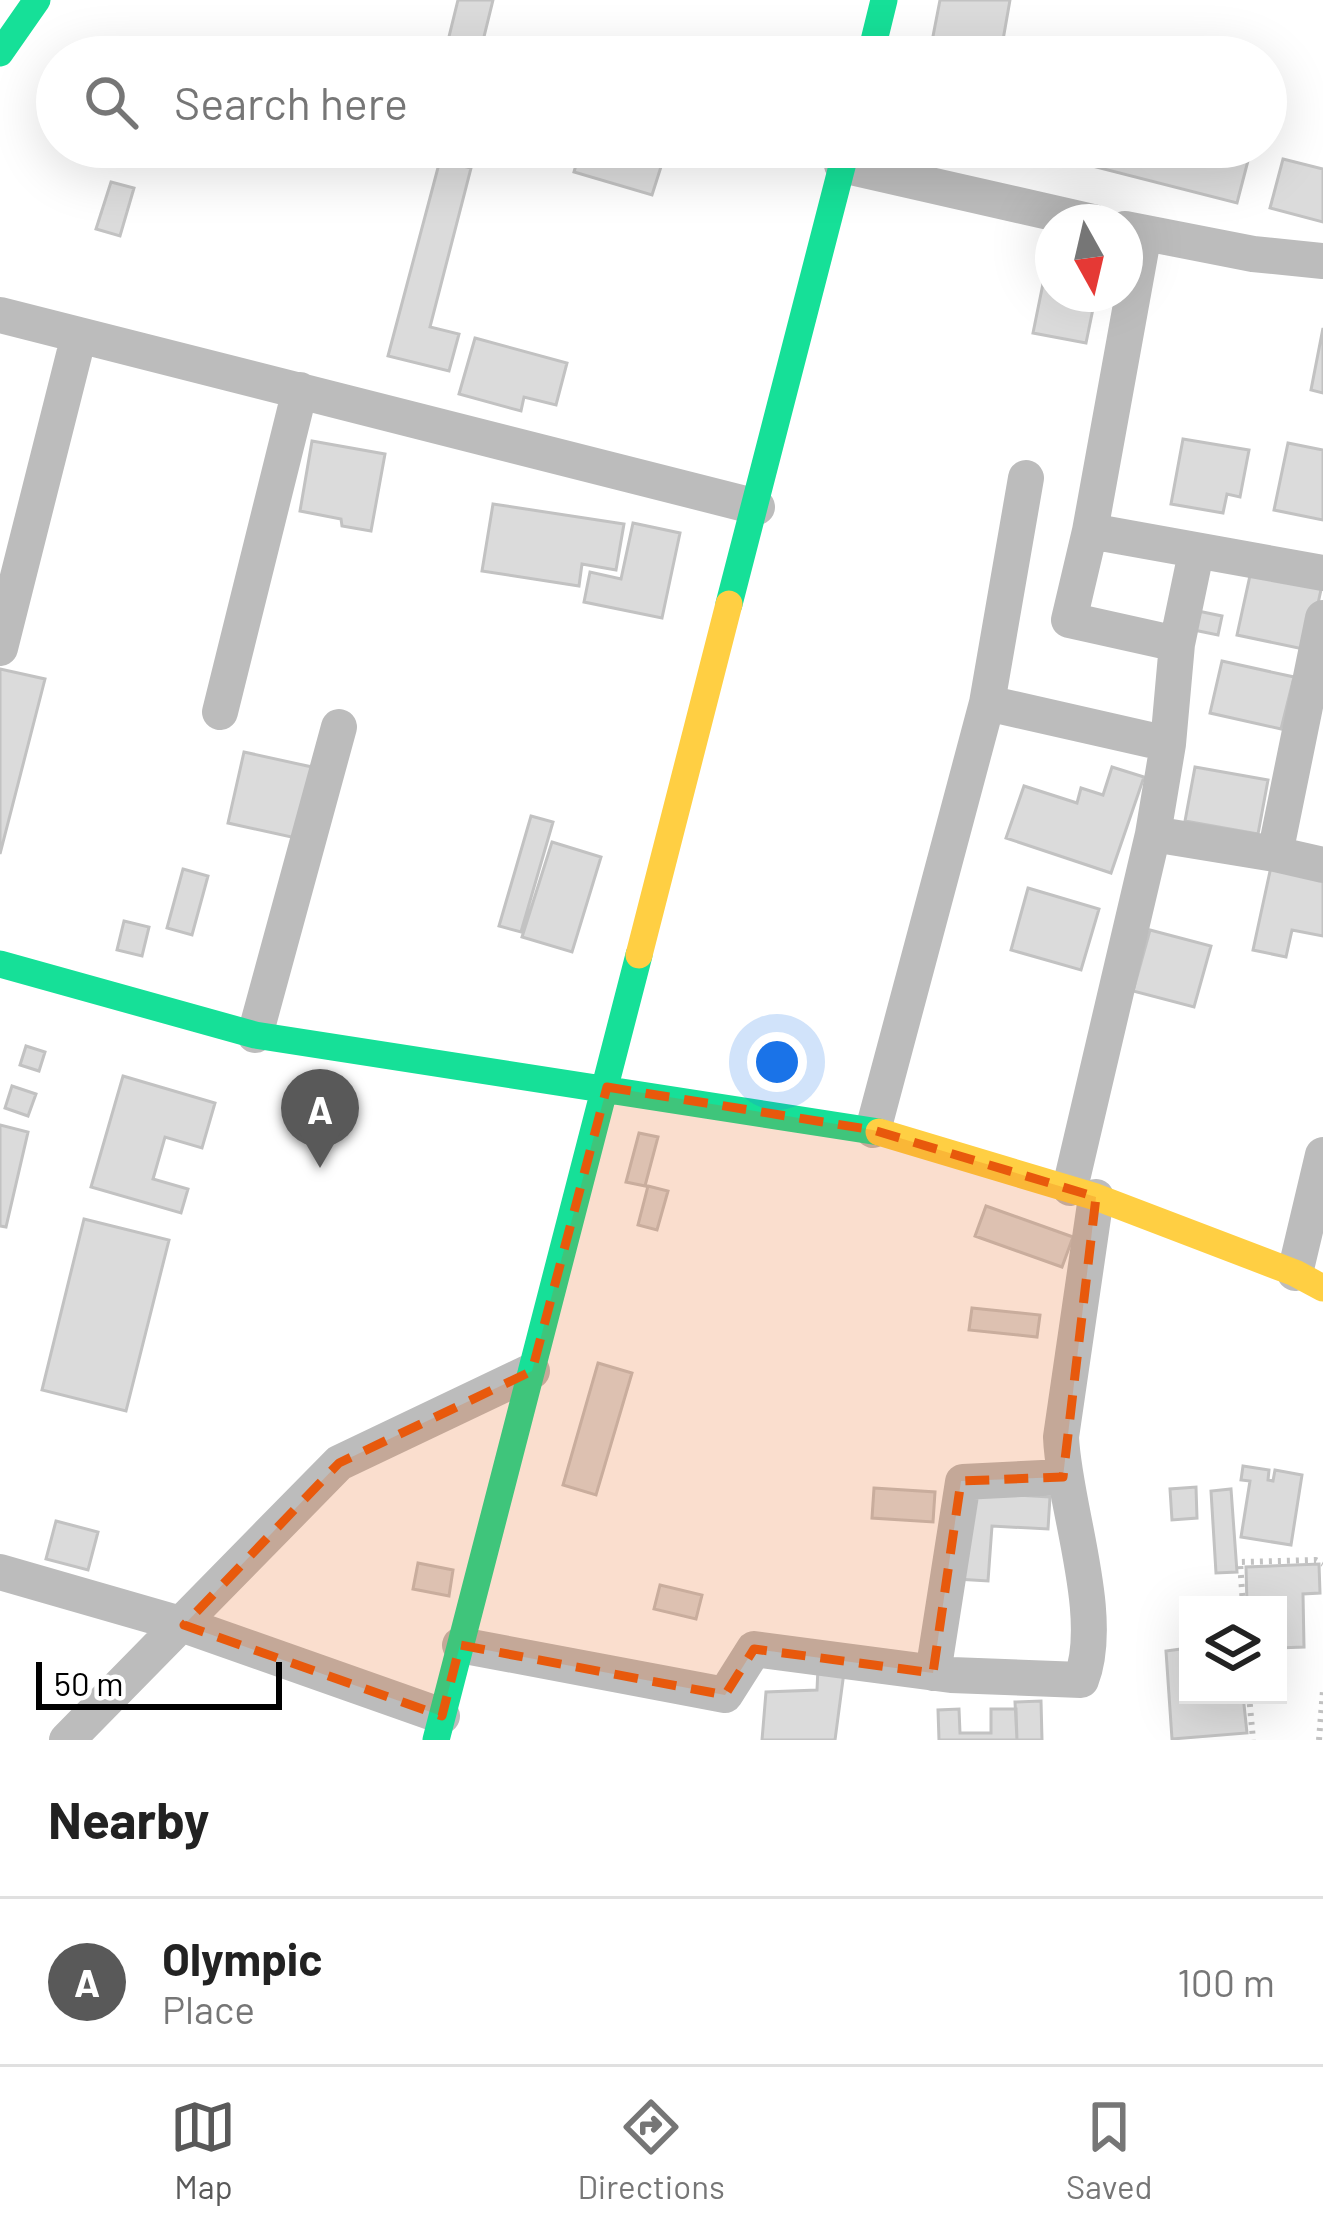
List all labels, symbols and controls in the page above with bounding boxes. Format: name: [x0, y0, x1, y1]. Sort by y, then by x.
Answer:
search box: [36, 36, 1287, 168]
icon: search: [78, 69, 144, 135]
text: Search here: [174, 75, 408, 129]
north arrow: [1035, 204, 1143, 312]
your location: [747, 1032, 807, 1092]
pin: A: [281, 1069, 359, 1168]
map controls: [1179, 1596, 1287, 1704]
button: layers: [1179, 1596, 1287, 1704]
scale bar: [36, 1656, 282, 1709]
text: 50 m: [54, 1663, 124, 1703]
text: Nearby: [48, 1788, 209, 1849]
text: Olympic: [162, 1931, 322, 1985]
text: A: [74, 1958, 100, 2005]
text: 100 m: [1177, 1958, 1275, 2005]
text: Place: [162, 1985, 255, 2032]
tab: Map: [170, 2094, 236, 2206]
tab: Directions: [577, 2094, 725, 2206]
tab: Saved: [1066, 2094, 1153, 2206]

